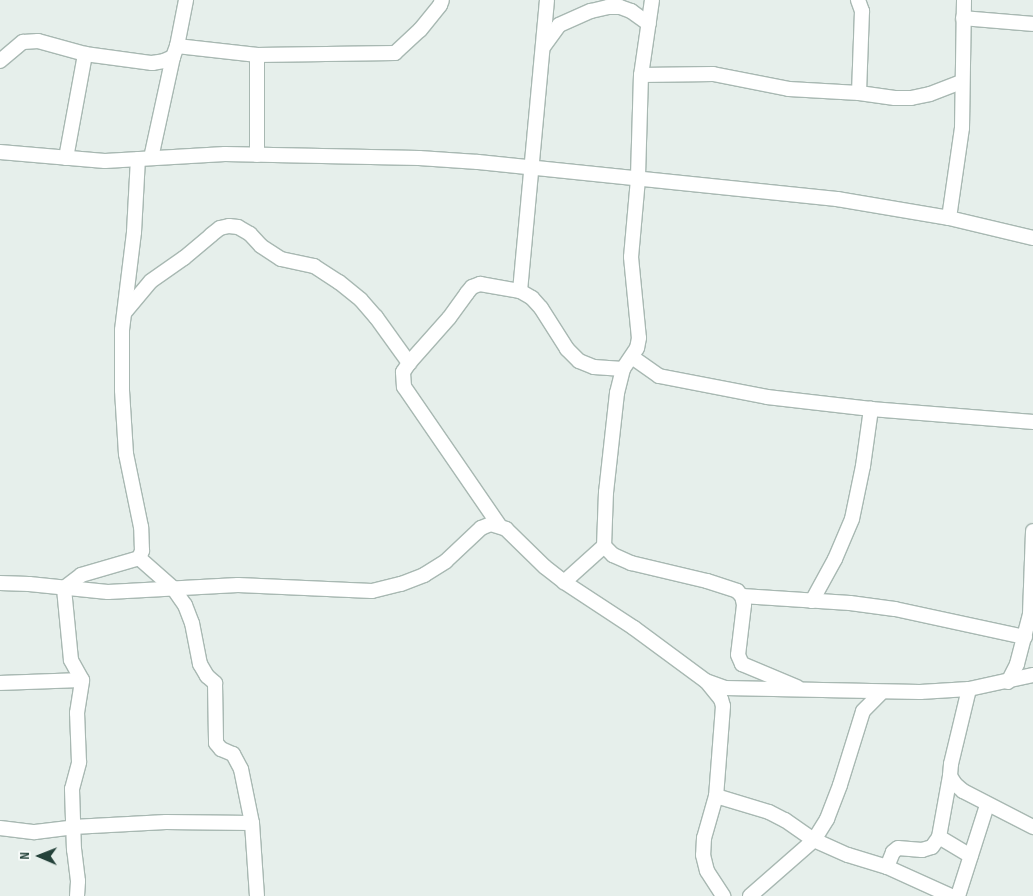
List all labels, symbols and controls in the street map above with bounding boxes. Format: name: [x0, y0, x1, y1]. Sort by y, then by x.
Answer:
north arrow: [15, 831, 65, 881]
text: N: [16, 852, 33, 860]

